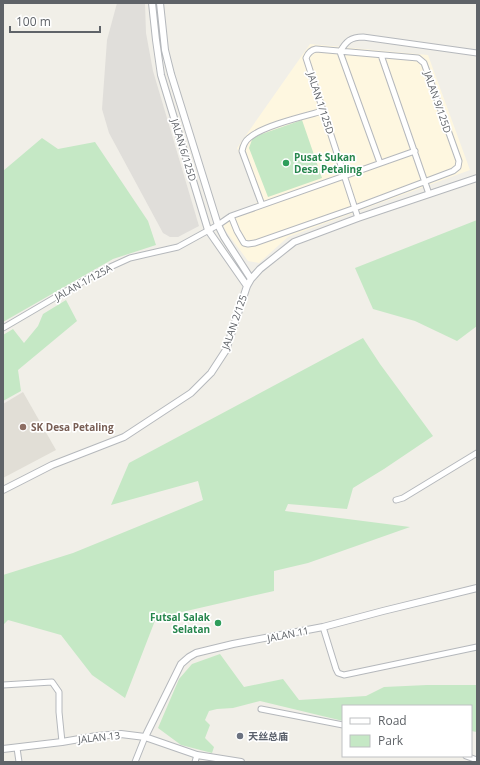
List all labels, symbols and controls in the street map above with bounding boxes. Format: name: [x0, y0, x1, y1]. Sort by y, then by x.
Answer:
scale bar: [10, 8, 100, 34]
text: 100 m: [16, 13, 51, 30]
street label: JALAN 9/125D: [421, 68, 455, 135]
street label: JALAN 1/125D: [304, 69, 338, 136]
street label: JALAN 6/125D: [168, 116, 200, 183]
place label: Pusat Sukan Desa Petaling: [294, 150, 362, 176]
marker: Pusat Sukan Desa Petaling: [281, 158, 291, 168]
street label: JALAN 1/125A: [51, 260, 115, 304]
street label: JALAN 2/125: [218, 292, 250, 352]
place label: SK Desa Petaling: [31, 420, 114, 434]
marker: SK Desa Petaling: [18, 422, 28, 432]
place label: Futsal Salak Selatan: [150, 610, 211, 636]
marker: Futsal Salak Selatan: [213, 618, 223, 628]
street label: JALAN 11: [265, 623, 310, 645]
legend: [342, 705, 472, 757]
text: Road: [378, 712, 407, 729]
street label: JALAN 13: [76, 728, 121, 746]
place label: 天丝总庙: [248, 729, 288, 743]
marker: 天丝总庙: [235, 731, 245, 741]
text: Park: [378, 732, 404, 749]

